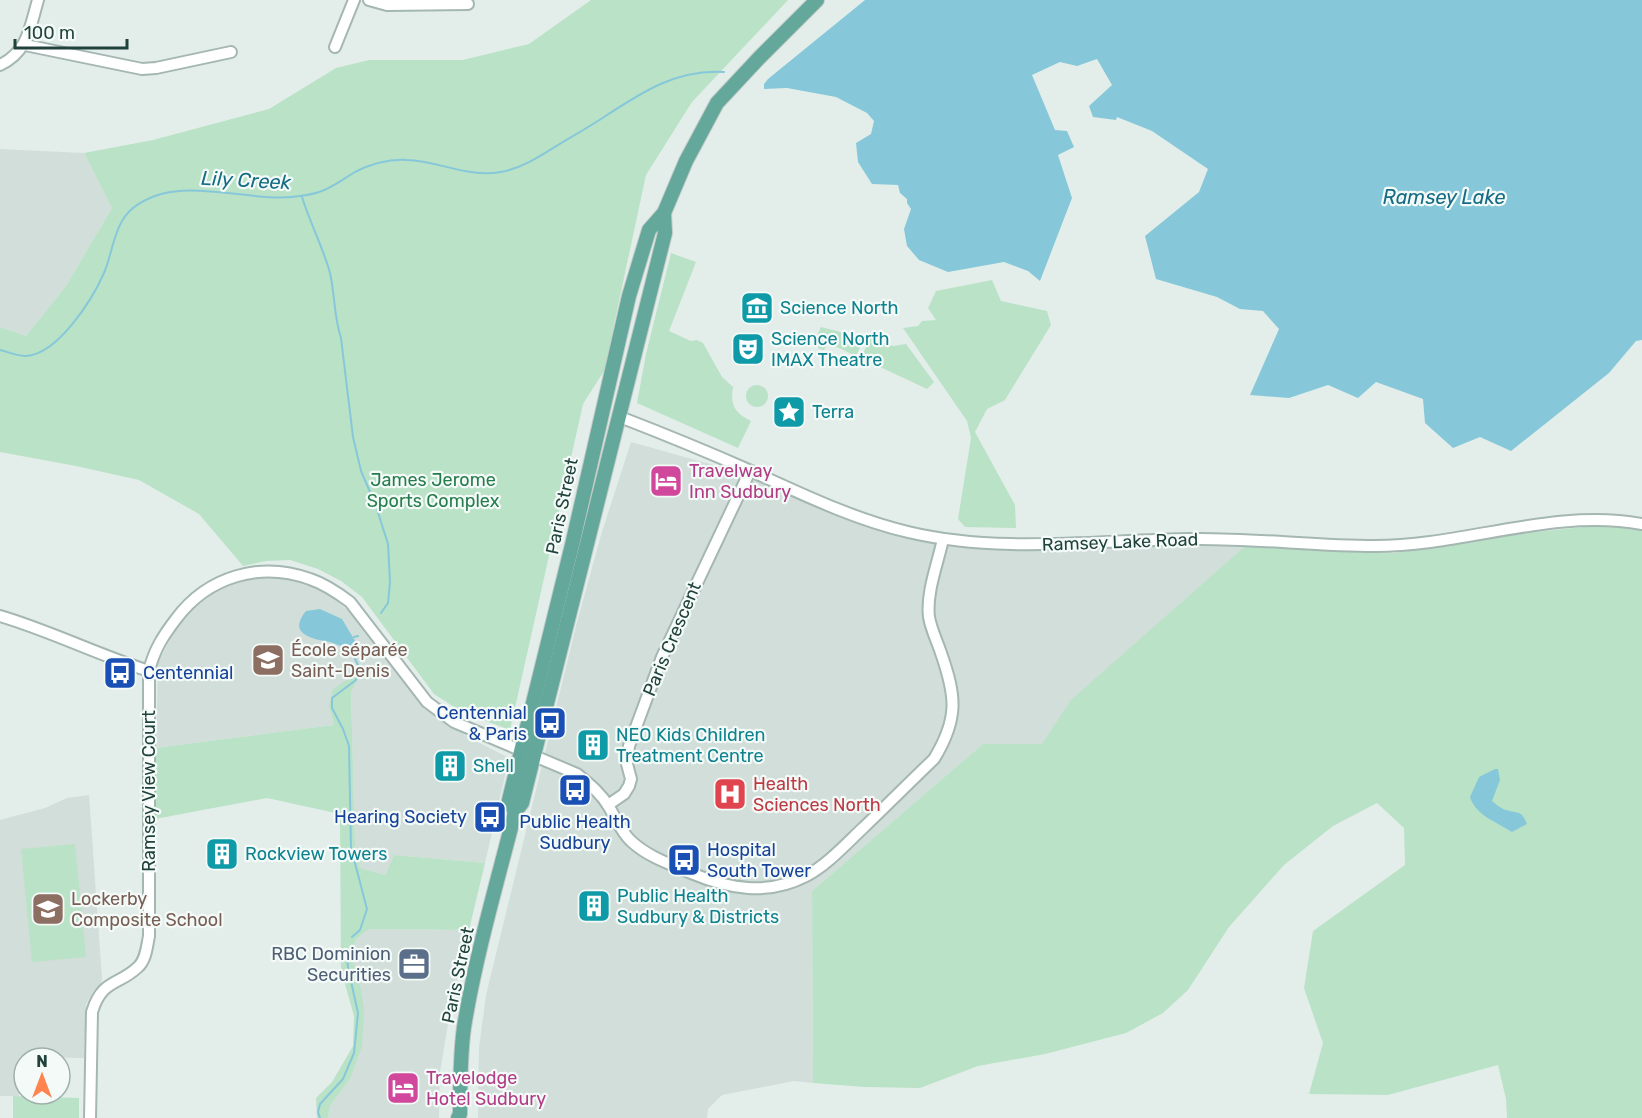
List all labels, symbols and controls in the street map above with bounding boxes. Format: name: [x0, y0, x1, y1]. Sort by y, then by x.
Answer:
scale bar: [15, 12, 128, 50]
text: 100 m: [24, 22, 75, 44]
water label: Lily Creek: [200, 166, 292, 194]
water label: Ramsey Lake: [1383, 185, 1505, 209]
museum icon: Science North: [739, 290, 775, 326]
place label: Science North: [780, 297, 899, 319]
place label: Science North IMAX Theatre: [771, 328, 890, 371]
theatre icon: Science North IMAX Theatre: [730, 331, 766, 367]
place icon: Terra: [771, 394, 807, 430]
place label: Terra: [812, 401, 854, 423]
street label: Paris Street: [541, 456, 583, 556]
place label: Travelway Inn Sudbury: [689, 460, 791, 503]
hotel icon: Travelway Inn Sudbury: [648, 463, 684, 499]
park label: James Jerome Sports Complex: [367, 469, 500, 512]
street label: Ramsey Lake Road: [1041, 528, 1199, 556]
street label: Paris Crescent: [638, 579, 706, 699]
place label: École séparée Saint-Denis: [291, 639, 408, 682]
school or university icon: École séparée Saint-Denis: [250, 642, 286, 678]
bus stop icon: Centennial: [102, 655, 138, 691]
place label: Centennial: [143, 662, 233, 684]
place label: Centennial & Paris: [437, 702, 527, 745]
bus stop icon: Centennial & Paris: [532, 705, 568, 741]
street label: Ramsey View Court: [138, 710, 160, 872]
place label: NEO Kids Children Treatment Centre: [616, 724, 765, 767]
building icon: NEO Kids Children Treatment Centre: [575, 727, 611, 763]
building icon: Shell: [432, 748, 468, 784]
place label: Shell: [473, 755, 514, 777]
bus stop icon: Public Health Sudbury: [557, 772, 593, 808]
place label: Health Sciences North: [753, 773, 881, 816]
hospital icon: Health Sciences North: [712, 776, 748, 812]
bus stop icon: Hearing Society: [472, 799, 508, 835]
place label: Hearing Society: [334, 806, 467, 828]
place label: Public Health Sudbury: [519, 811, 631, 854]
building icon: Rockview Towers: [204, 836, 240, 872]
place label: Hospital South Tower: [707, 839, 811, 882]
bus stop icon: Hospital South Tower: [666, 842, 702, 878]
place label: Rockview Towers: [245, 843, 387, 865]
place label: Public Health Sudbury & Districts: [617, 885, 779, 928]
place label: Lockerby Composite School: [71, 888, 223, 931]
building icon: Public Health Sudbury & Districts: [576, 888, 612, 924]
school or university icon: Lockerby Composite School: [30, 891, 66, 927]
street label: Paris Street: [437, 925, 479, 1025]
place label: RBC Dominion Securities: [271, 943, 391, 986]
office icon: RBC Dominion Securities: [396, 946, 432, 982]
north arrow: [12, 1046, 72, 1106]
text: N: [36, 1052, 48, 1071]
place label: Travelodge Hotel Sudbury: [426, 1067, 546, 1110]
hotel icon: Travelodge Hotel Sudbury: [385, 1070, 421, 1106]

